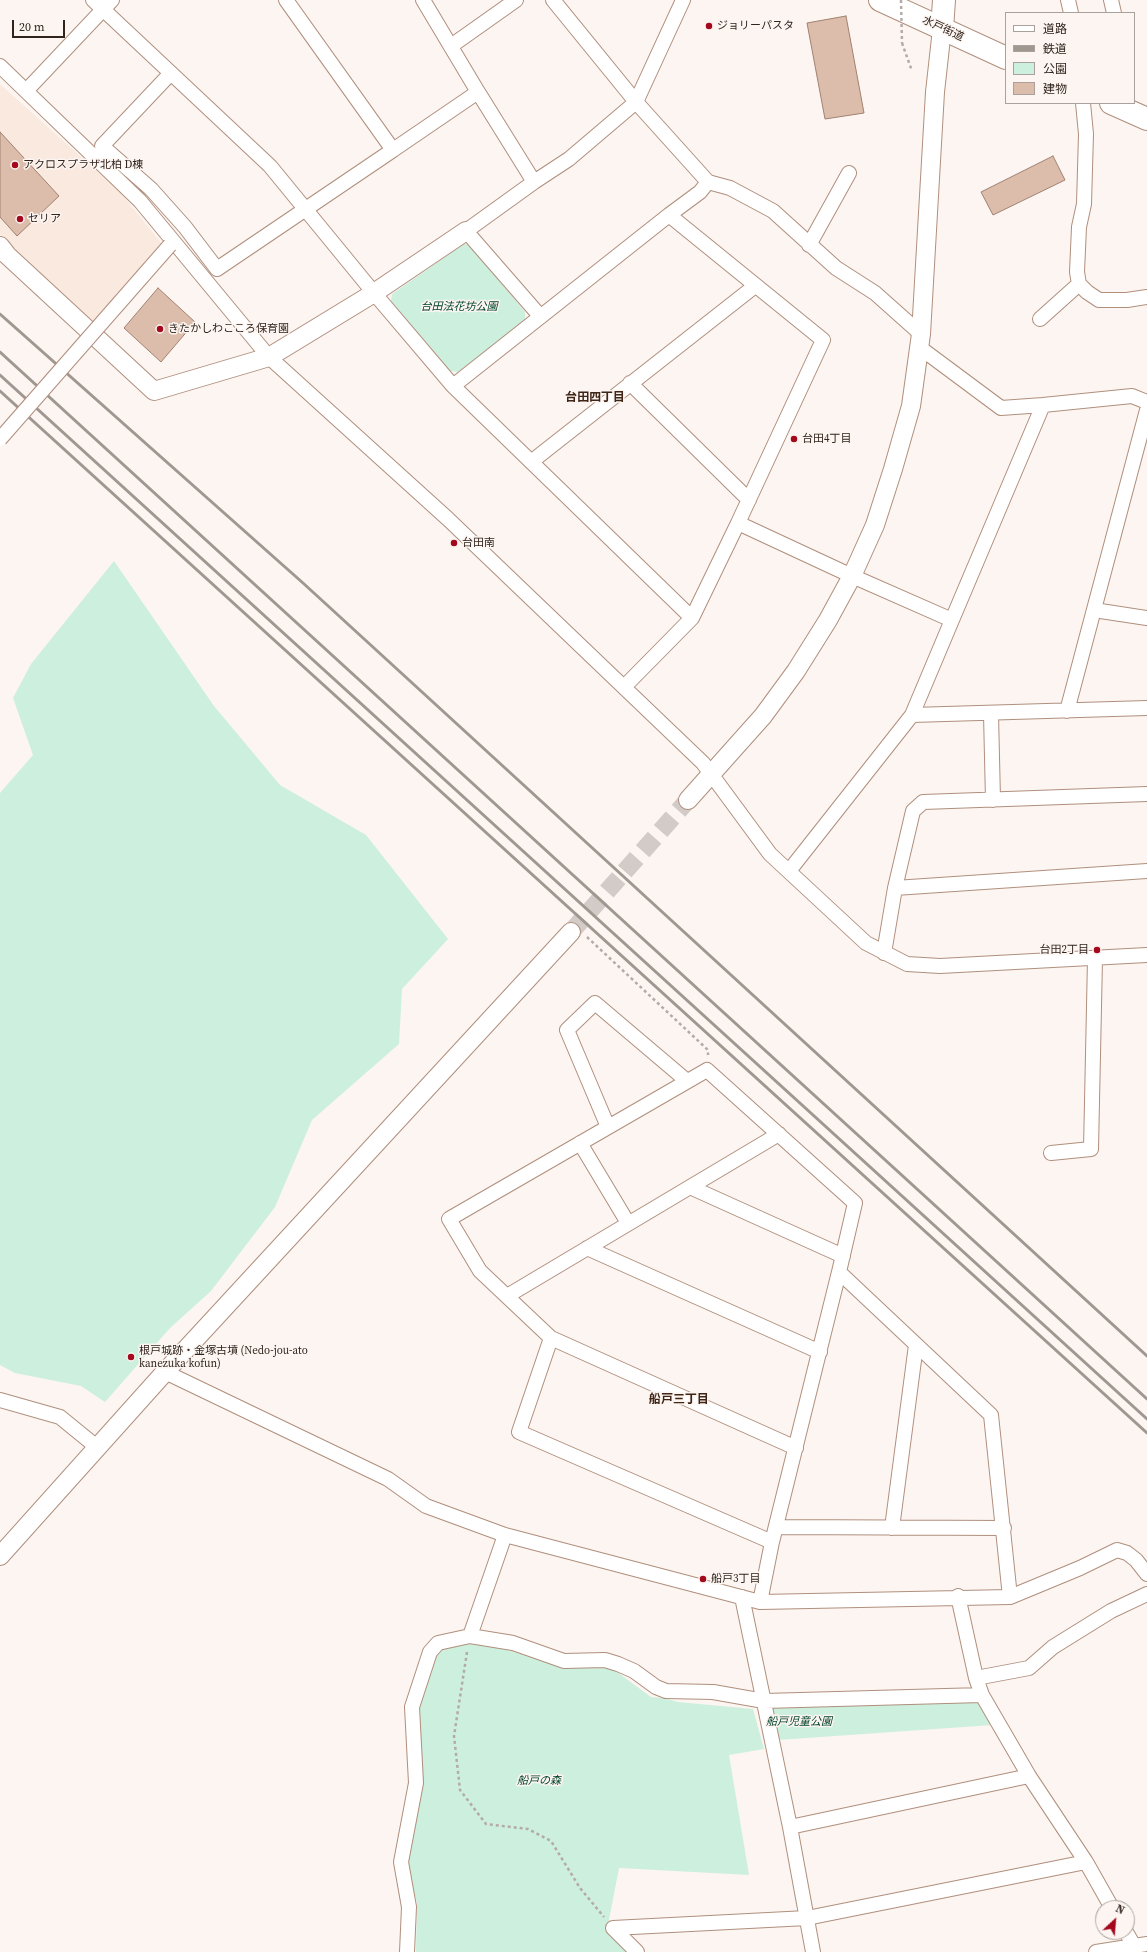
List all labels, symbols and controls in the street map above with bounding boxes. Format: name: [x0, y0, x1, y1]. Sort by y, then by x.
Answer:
scale bar: [14, 12, 67, 38]
legend: [1005, 12, 1135, 104]
street label: 水戸街道: [920, 14, 966, 44]
text: 20 m: [19, 19, 45, 35]
place label: ジョリーパスタ: [717, 19, 794, 33]
marker: ジョリーパスタ: [704, 21, 714, 31]
text: 道路: [1043, 21, 1067, 37]
text: 鉄道: [1043, 41, 1067, 57]
text: 公園: [1043, 61, 1067, 77]
text: 建物: [1043, 81, 1067, 97]
place label: アクロスプラザ北柏 D棟: [23, 158, 143, 172]
marker: アクロスプラザ北柏 D棟: [10, 160, 20, 170]
place label: セリア: [28, 212, 61, 226]
marker: セリア: [15, 214, 25, 224]
park label: 台田法花坊公園: [421, 300, 497, 314]
place label: きたかしわこころ保育園: [168, 322, 289, 336]
marker: きたかしわこころ保育園: [155, 324, 165, 334]
district label: 台田四丁目: [565, 391, 625, 405]
place label: 台田4丁目: [802, 432, 851, 446]
marker: 台田4丁目: [789, 434, 799, 444]
place label: 台田南: [462, 536, 495, 550]
marker: 台田南: [449, 538, 459, 548]
place label: 台田2丁目: [1040, 943, 1089, 957]
marker: 台田2丁目: [1092, 945, 1102, 955]
place label: 根戸城跡・金塚古墳 (Nedo-jou-ato kanezuka kofun): [139, 1344, 308, 1370]
marker: 根戸城跡・金塚古墳 (Nedo-jou-ato kanezuka kofun): [126, 1352, 136, 1362]
district label: 船戸三丁目: [649, 1393, 709, 1407]
place label: 船戸3丁目: [711, 1572, 760, 1586]
marker: 船戸3丁目: [698, 1574, 708, 1584]
park label: 船戸児童公園: [766, 1715, 832, 1729]
park label: 船戸の森: [517, 1774, 561, 1788]
north arrow: [1095, 1900, 1135, 1940]
text: N: [1113, 1901, 1127, 1918]

